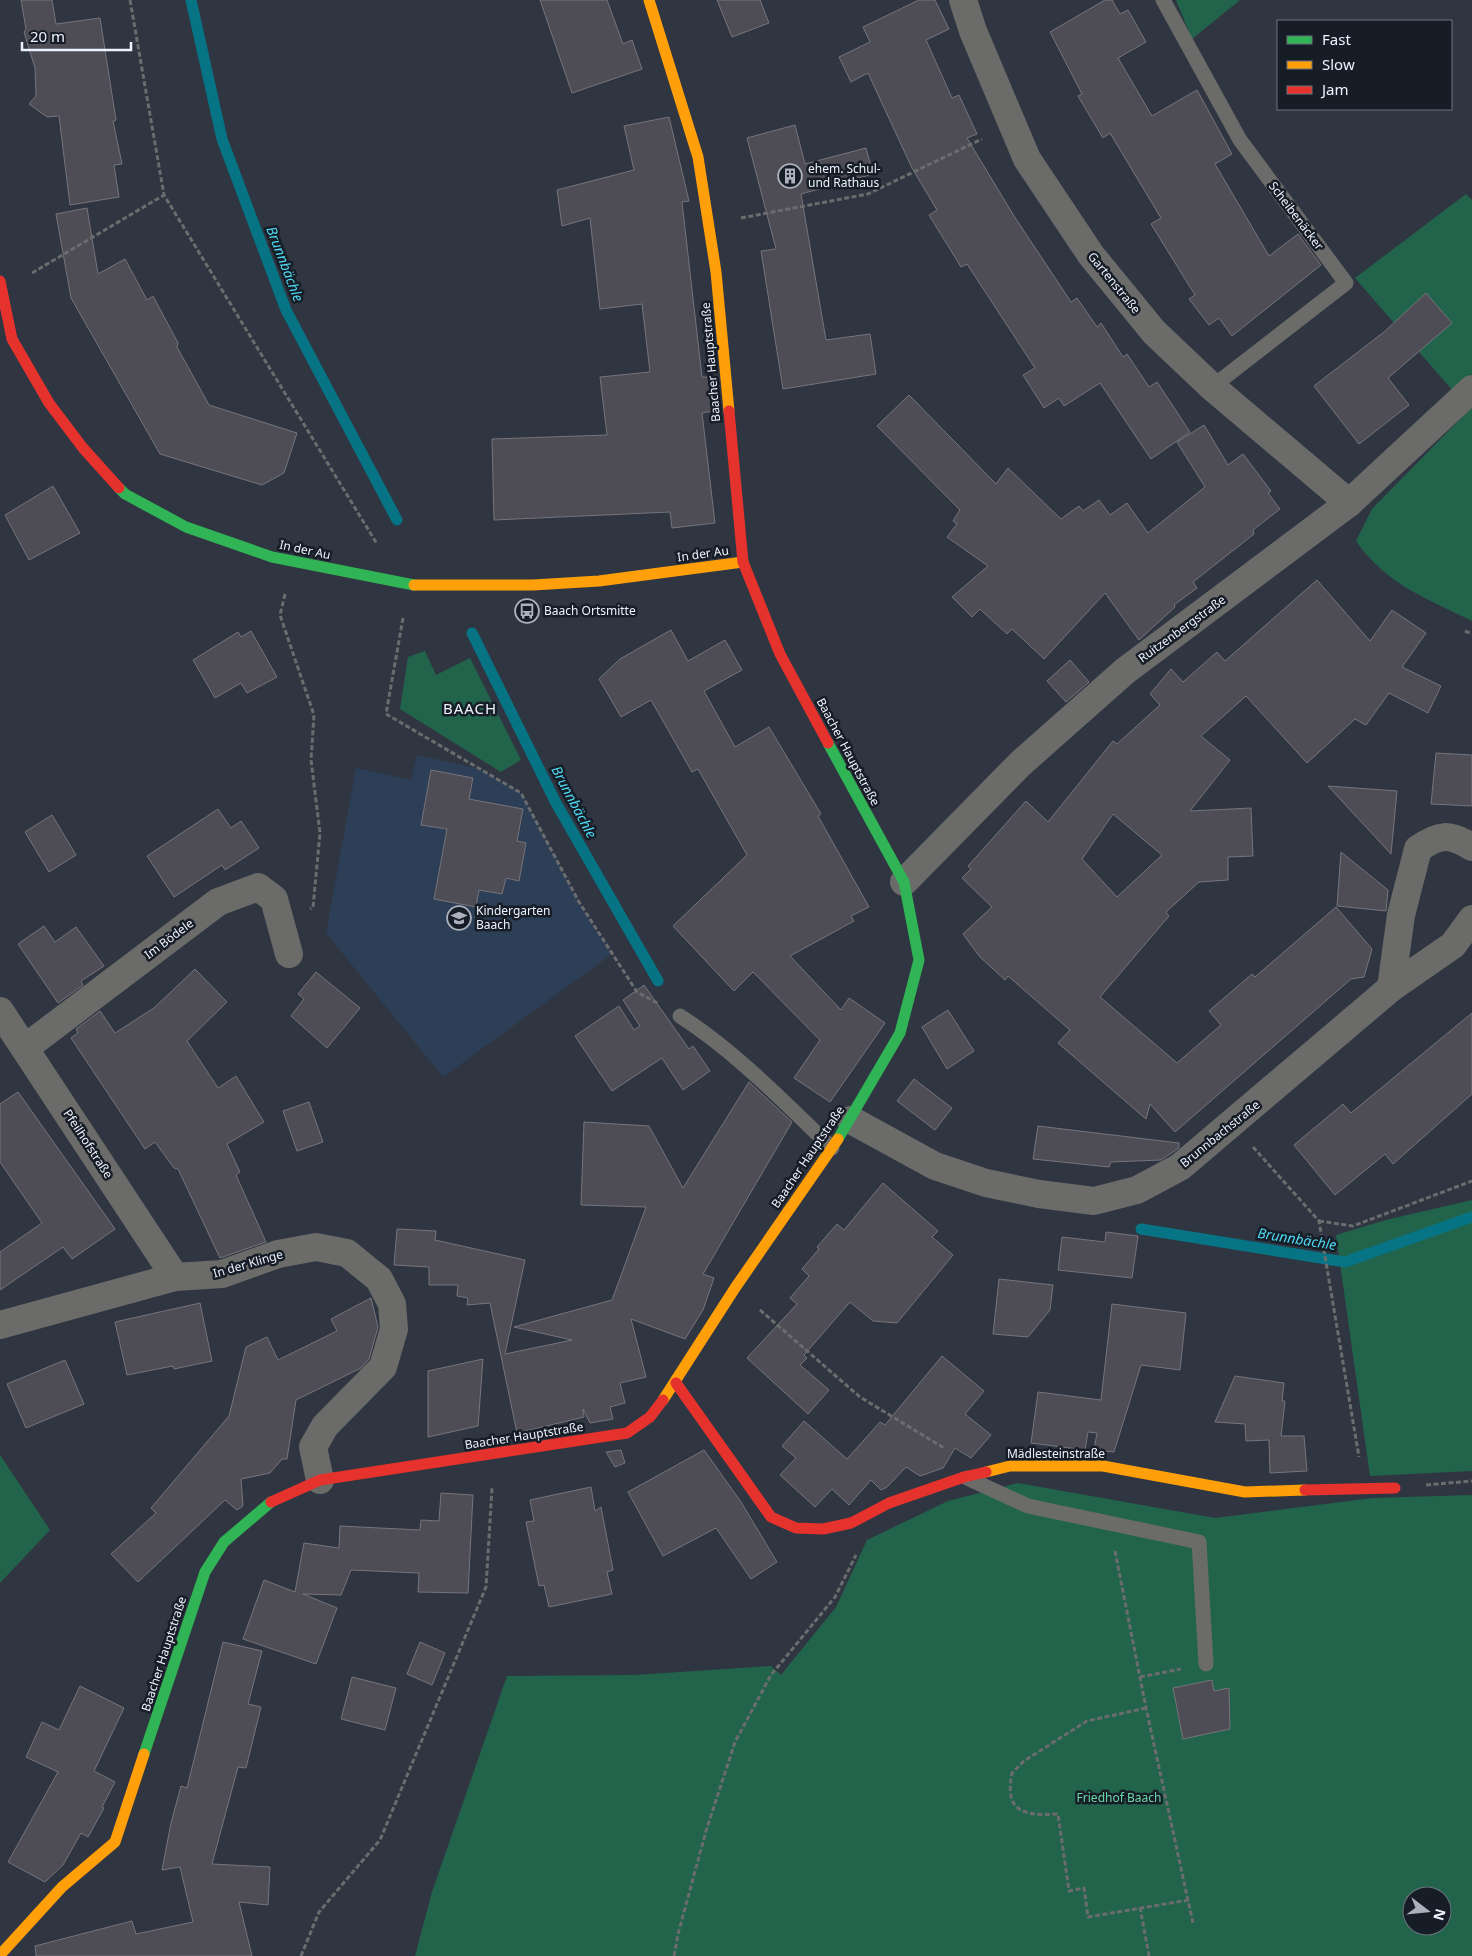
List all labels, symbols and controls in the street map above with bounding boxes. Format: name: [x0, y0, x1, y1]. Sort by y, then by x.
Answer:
scale bar: [22, 20, 131, 52]
legend: [1277, 20, 1452, 110]
text: 20 m: [30, 26, 65, 46]
text: Fast: [1322, 29, 1351, 49]
text: Slow: [1322, 54, 1355, 74]
text: Jam: [1320, 79, 1349, 99]
place label: ehem. Schul- und Rathaus: [808, 160, 881, 191]
building icon: ehem. Schul- und Rathaus: [777, 163, 803, 189]
street label: Scheibenäcker: [1265, 178, 1328, 254]
water label: Brunnbächle: [262, 223, 309, 304]
street label: Gartenstraße: [1084, 248, 1145, 317]
street label: Baacher Hauptstraße: [697, 301, 724, 423]
street label: In der Au: [278, 536, 332, 563]
street label: In der Au: [676, 541, 730, 566]
street label: Ruitzenbergstraße: [1134, 591, 1229, 666]
bus stop icon: Baach Ortsmitte: [514, 598, 540, 624]
place label: Baach Ortsmitte: [544, 602, 636, 619]
street label: Baacher Hauptstraße: [813, 695, 884, 809]
district label: BAACH: [443, 698, 497, 718]
water label: Brunnbächle: [547, 762, 601, 841]
place label: Kindergarten Baach: [476, 902, 551, 933]
school or university icon: Kindergarten Baach: [446, 905, 472, 931]
street label: Im Bödele: [141, 914, 197, 963]
street label: Brunnbachstraße: [1176, 1096, 1263, 1171]
street label: Baacher Hauptstraße: [767, 1102, 848, 1211]
street label: Pfeilhofstraße: [60, 1106, 117, 1182]
water label: Brunnbächle: [1256, 1223, 1338, 1254]
street label: In der Klinge: [211, 1245, 285, 1282]
street label: Baacher Hauptstraße: [463, 1418, 585, 1453]
street label: Mädlesteinstraße: [1007, 1445, 1105, 1462]
street label: Baacher Hauptstraße: [137, 1594, 190, 1713]
park label: Friedhof Baach: [1077, 1789, 1161, 1806]
north arrow: [1402, 1886, 1452, 1936]
text: N: [1429, 1907, 1451, 1923]

